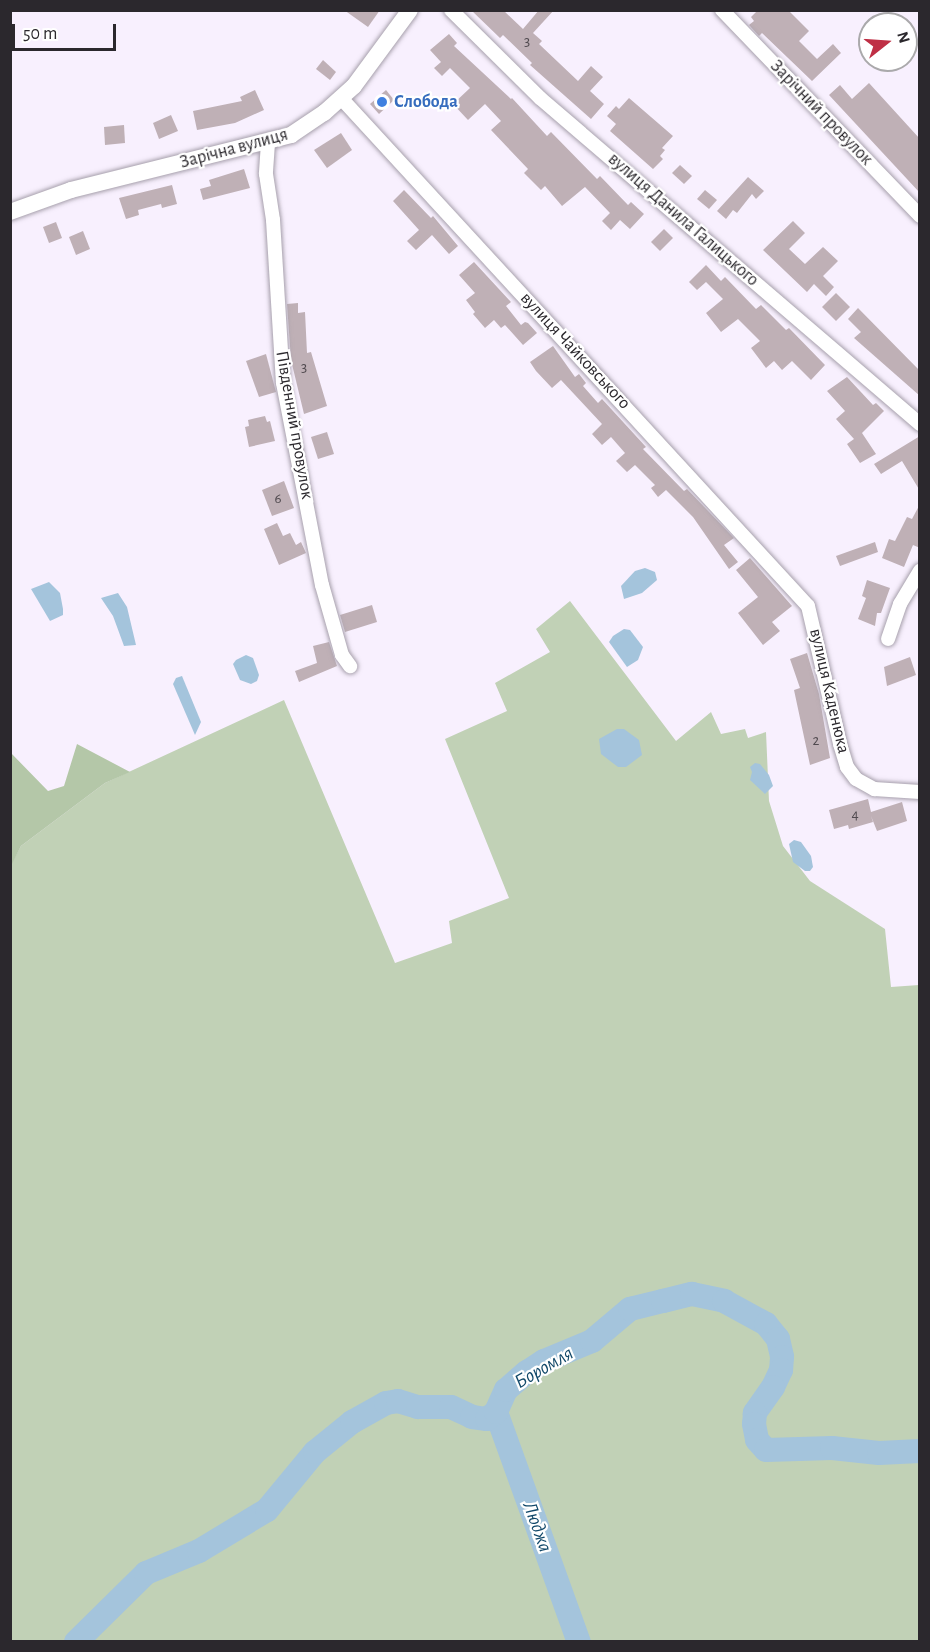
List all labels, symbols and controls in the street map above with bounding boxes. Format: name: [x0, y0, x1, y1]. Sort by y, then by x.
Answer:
scale bar: [15, 12, 118, 50]
north arrow: [858, 12, 918, 72]
text: 50 m: [23, 25, 57, 43]
text: N: [894, 30, 913, 45]
house number: 3: [524, 33, 530, 51]
street label: Зарічний провулок: [765, 56, 877, 170]
place label: Слобода: [394, 91, 458, 113]
marker: Слобода: [375, 95, 389, 109]
street label: Зарічна вулиця: [178, 124, 290, 174]
street label: вулиця Данила Галицького: [603, 149, 763, 291]
street label: вулиця Чайковського: [515, 288, 635, 414]
street label: Південний провулок: [270, 349, 318, 501]
house number: 3: [301, 359, 307, 377]
house number: 6: [274, 490, 282, 508]
street label: вулиця Каденюка: [804, 626, 854, 756]
house number: 2: [813, 732, 819, 750]
house number: 4: [851, 806, 859, 824]
water label: Боромля: [510, 1342, 578, 1394]
water label: Люджа: [517, 1498, 557, 1556]

